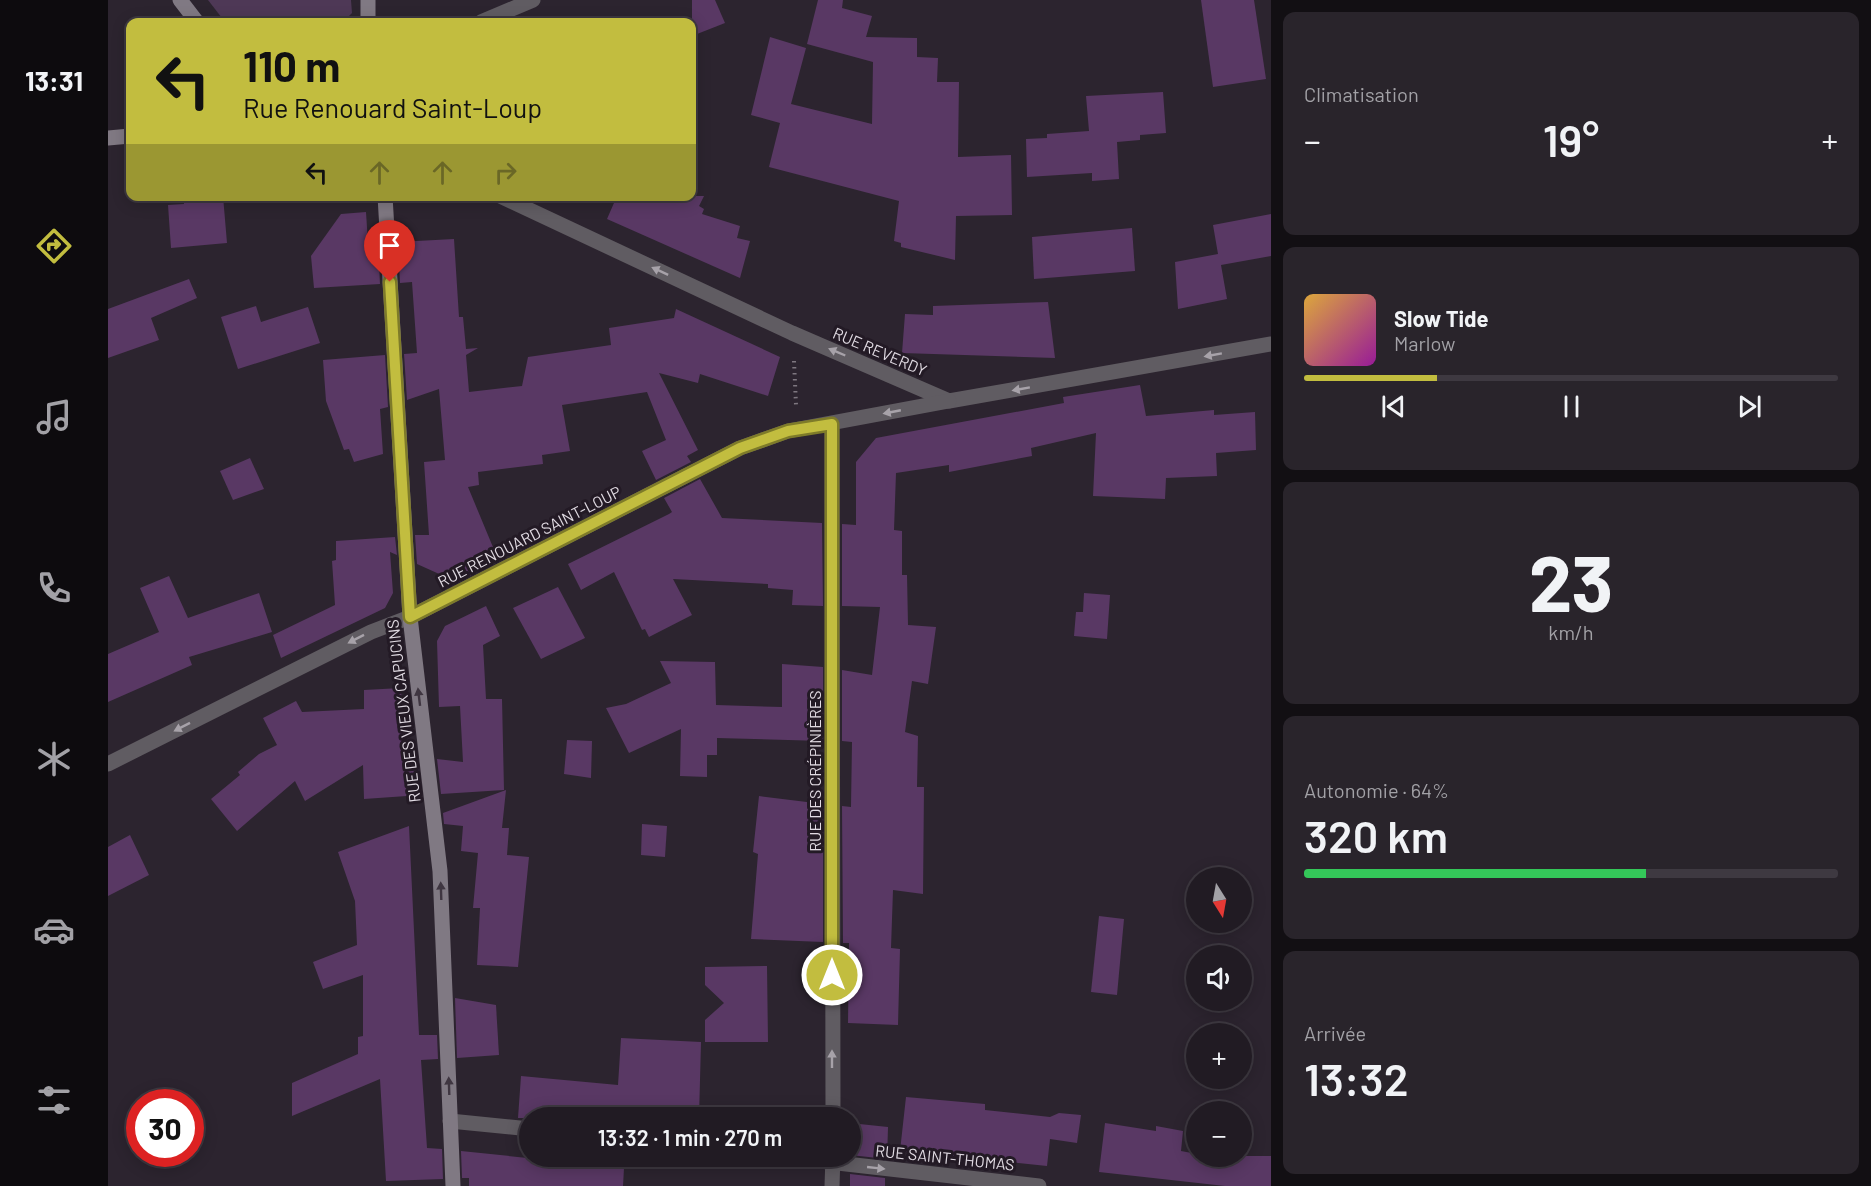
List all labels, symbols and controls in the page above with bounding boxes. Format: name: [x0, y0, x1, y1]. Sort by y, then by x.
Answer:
text: 110 m: [243, 40, 340, 90]
icon: left: [144, 42, 222, 120]
text: 13:31: [25, 64, 83, 96]
text: Climatisation: [1304, 82, 1419, 106]
text: Rue Renouard Saint-Loup: [243, 91, 542, 123]
text: 19°: [1543, 112, 1599, 166]
text: −: [1304, 120, 1321, 160]
text: +: [1822, 120, 1838, 160]
icon: left: [300, 156, 333, 189]
icon: ahead: [363, 156, 396, 189]
icon: ahead: [426, 156, 459, 189]
icon: right: [489, 156, 522, 189]
pin: [364, 220, 415, 282]
icon: directions: [33, 225, 75, 267]
icon: arrive: [373, 229, 406, 262]
one-way arrow: [652, 267, 669, 276]
text: Slow Tide: [1394, 305, 1489, 331]
street label: RUE REVERDY: [830, 323, 930, 379]
text: Marlow: [1394, 331, 1455, 355]
one-way arrow: [829, 348, 846, 357]
one-way arrow: [1204, 351, 1223, 360]
one-way arrow: [1012, 384, 1031, 393]
icon: previous: [1377, 390, 1410, 423]
icon: pause: [1555, 390, 1588, 423]
icon: next: [1733, 390, 1766, 423]
icon: music: [33, 396, 75, 438]
one-way arrow: [882, 408, 901, 417]
street label: RUE RENOUARD SAINT-LOUP: [434, 481, 624, 591]
text: 23: [1529, 534, 1613, 628]
icon: phone: [33, 567, 75, 609]
street label: RUE DES VIEUX CAPUCINS: [382, 618, 424, 804]
text: km/h: [1548, 620, 1594, 644]
one-way arrow: [347, 635, 364, 644]
one-way arrow: [415, 687, 424, 706]
street label: RUE DES CRÉPINIÈRES: [805, 690, 824, 852]
one-way arrow: [173, 722, 190, 732]
icon: climate: [33, 738, 75, 780]
text: Autonomie · 64%: [1304, 778, 1449, 802]
text: 320 km: [1304, 808, 1448, 862]
north arrow: [1186, 867, 1252, 933]
map controls: [1186, 867, 1252, 1167]
one-way arrow: [436, 881, 445, 900]
icon: car: [33, 909, 75, 951]
position arrow: [800, 943, 864, 1007]
button: sound: [1186, 945, 1252, 1011]
text: Arrivée: [1304, 1021, 1366, 1045]
button: +: [1186, 1023, 1252, 1089]
one-way arrow: [828, 1050, 837, 1069]
text: 13:32: [1304, 1051, 1408, 1105]
one-way arrow: [444, 1076, 453, 1095]
icon: filters: [33, 1079, 75, 1121]
speed limit sign: 30: [126, 1089, 204, 1167]
button: −: [1186, 1101, 1252, 1167]
text: 13:32 · 1 min · 270 m: [598, 1124, 782, 1150]
street label: RUE SAINT-THOMAS: [874, 1140, 1016, 1174]
one-way arrow: [866, 1163, 885, 1172]

